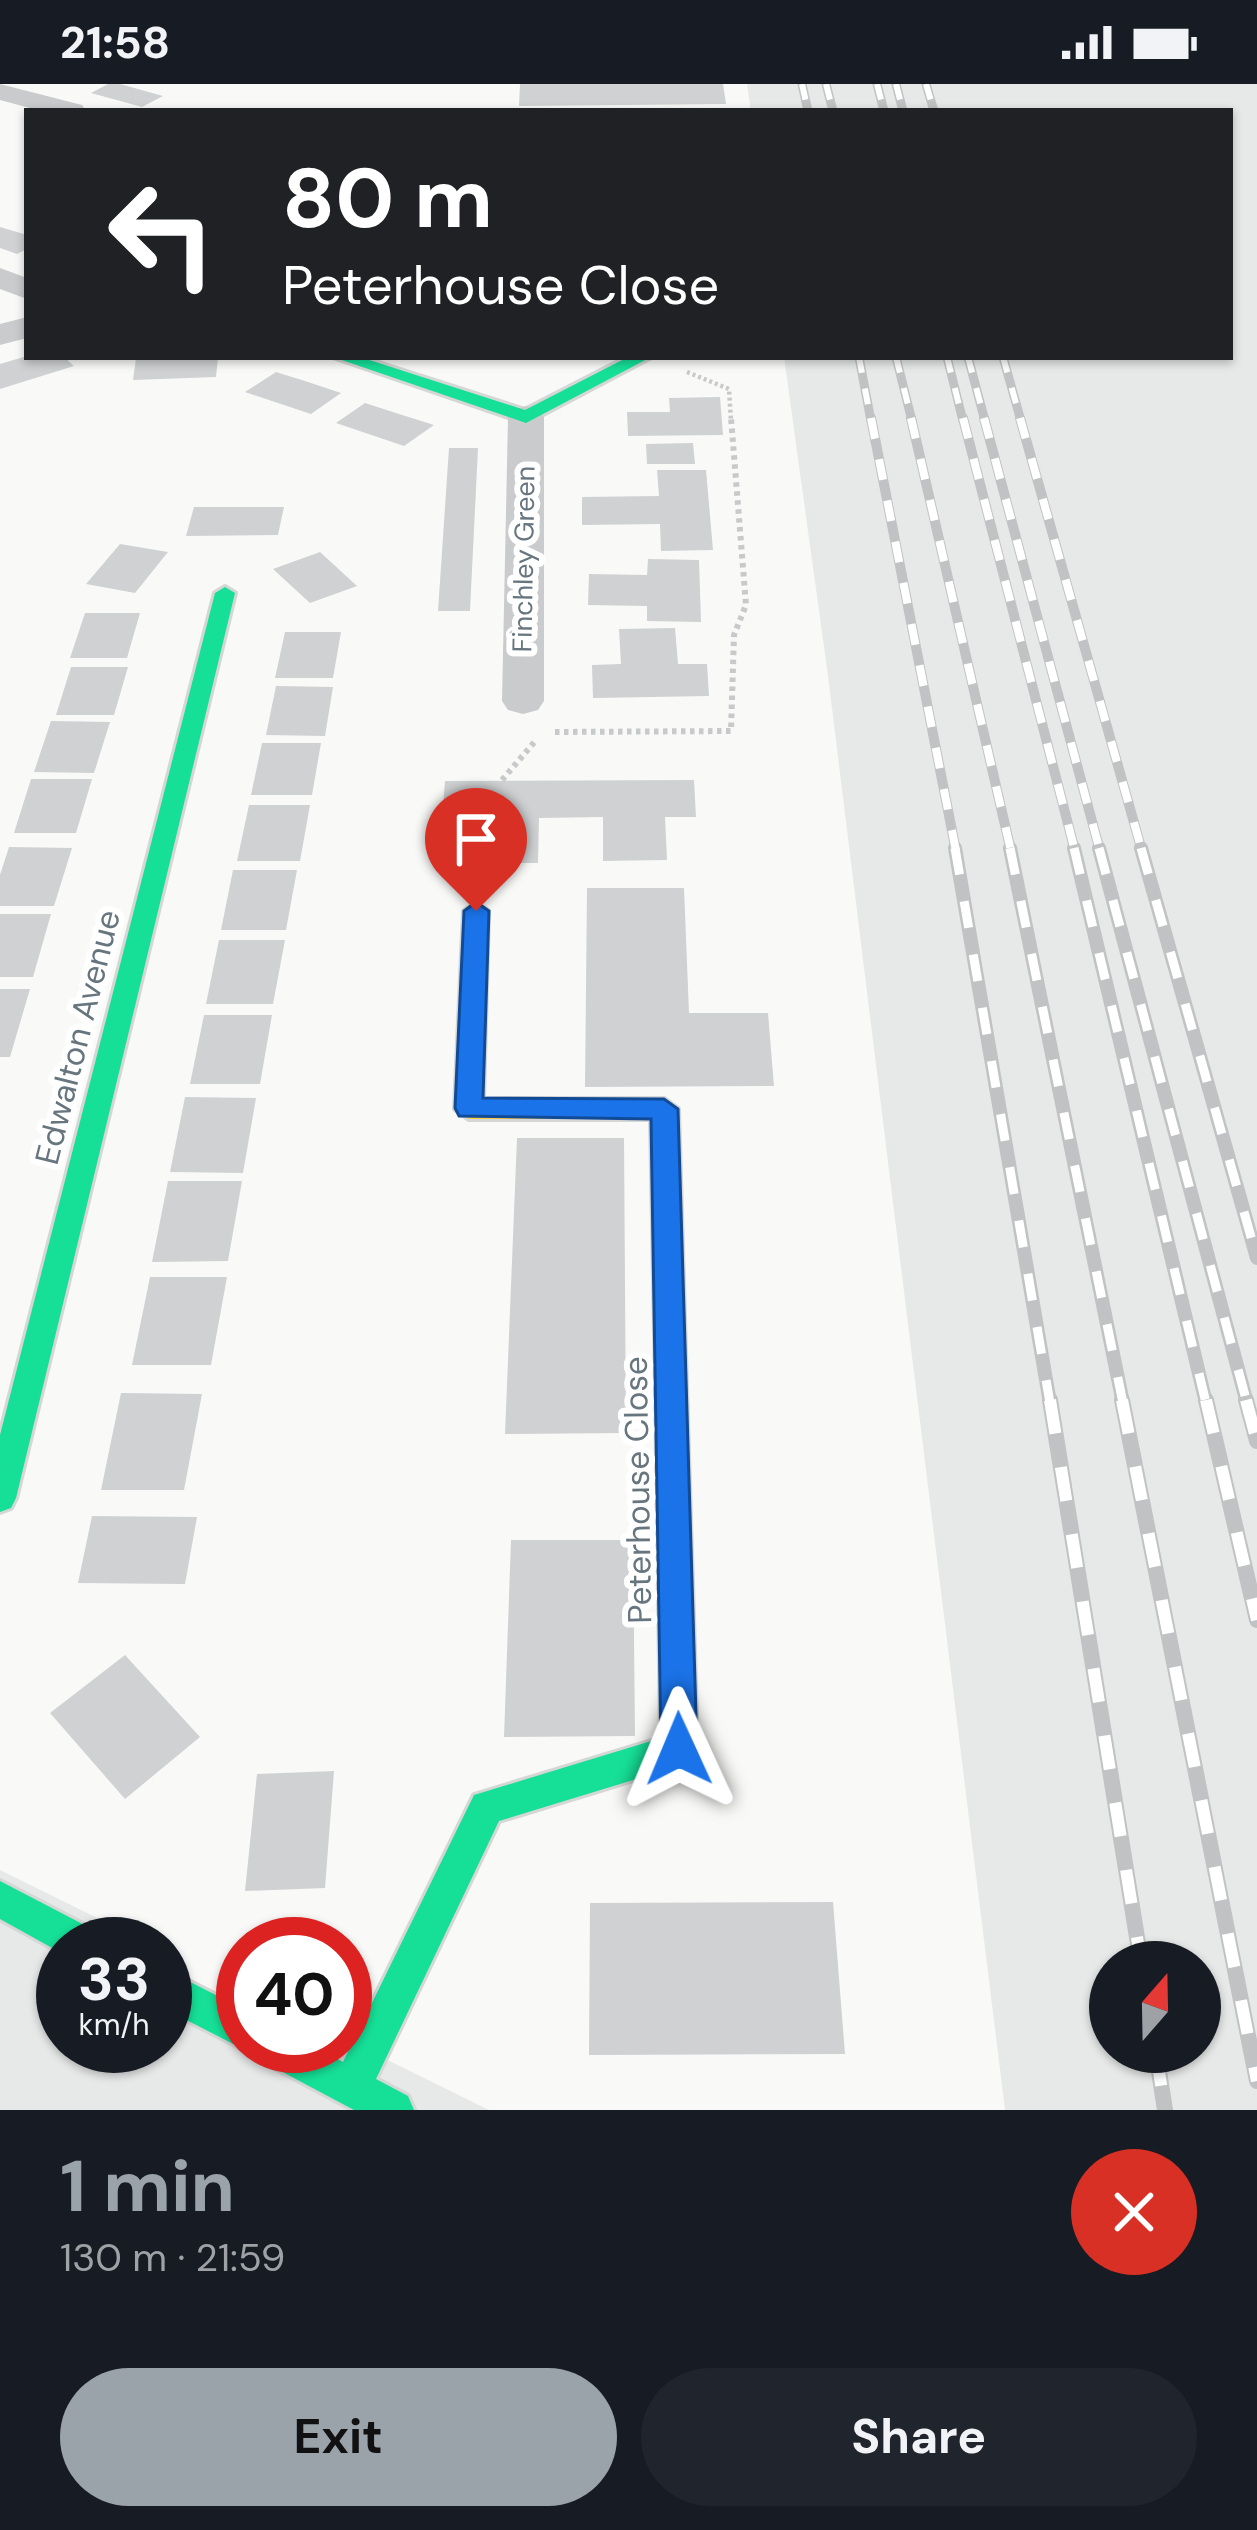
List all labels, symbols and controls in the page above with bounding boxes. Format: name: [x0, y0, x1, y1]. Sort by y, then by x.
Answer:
text: 21:58: [60, 13, 170, 72]
text: 80 m: [282, 144, 493, 253]
icon: left: [84, 156, 240, 312]
text: Peterhouse Close: [282, 250, 719, 321]
street label: Finchley Green: [504, 465, 543, 653]
pin: [425, 788, 527, 911]
icon: arrive: [443, 806, 509, 872]
street label: Edwalton Avenue: [25, 905, 130, 1169]
street label: Peterhouse Close: [614, 1356, 661, 1624]
position arrow: [616, 1686, 742, 1812]
speed limit sign: 40: [216, 1917, 372, 2073]
text: 33: [78, 1940, 150, 2019]
north arrow: [1089, 1941, 1221, 2073]
map controls: [1089, 1941, 1221, 2073]
text: km/h: [79, 2005, 149, 2044]
text: 1 min: [60, 2140, 235, 2233]
button: close: [1071, 2149, 1197, 2275]
text: 130 m · 21:59: [60, 2232, 285, 2283]
button: Exit: [60, 2368, 617, 2506]
button: Share: [641, 2368, 1197, 2506]

